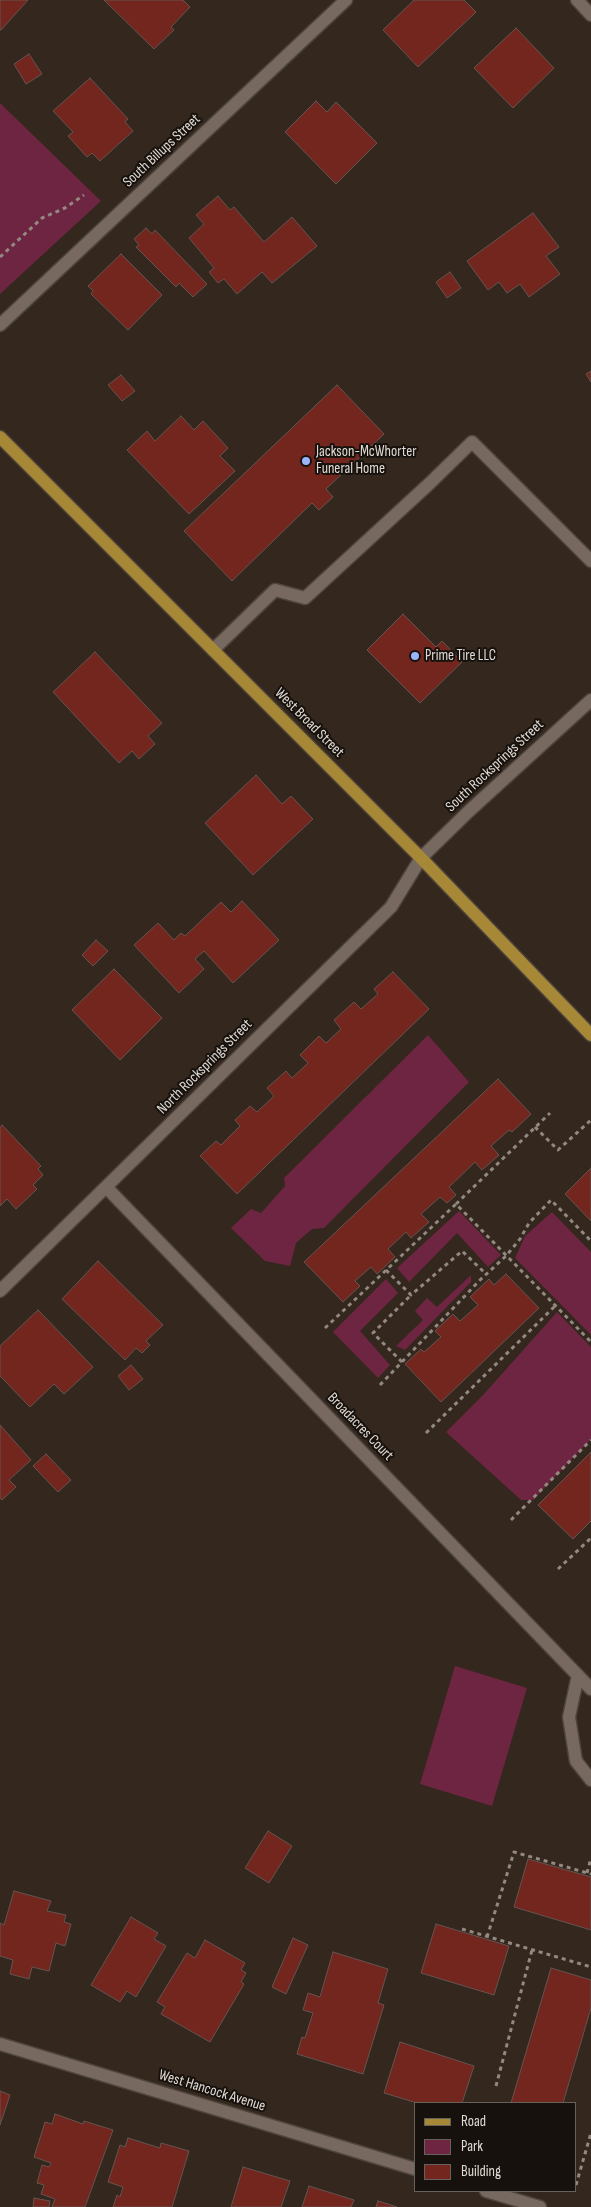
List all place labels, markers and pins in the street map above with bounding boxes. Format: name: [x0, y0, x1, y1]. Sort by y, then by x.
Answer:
place label: Jackson-McWhorter Funeral Home: [316, 443, 417, 478]
marker: Jackson-McWhorter Funeral Home: [300, 455, 312, 467]
place label: Prime Tire LLC: [425, 647, 496, 665]
marker: Prime Tire LLC: [409, 650, 421, 662]

